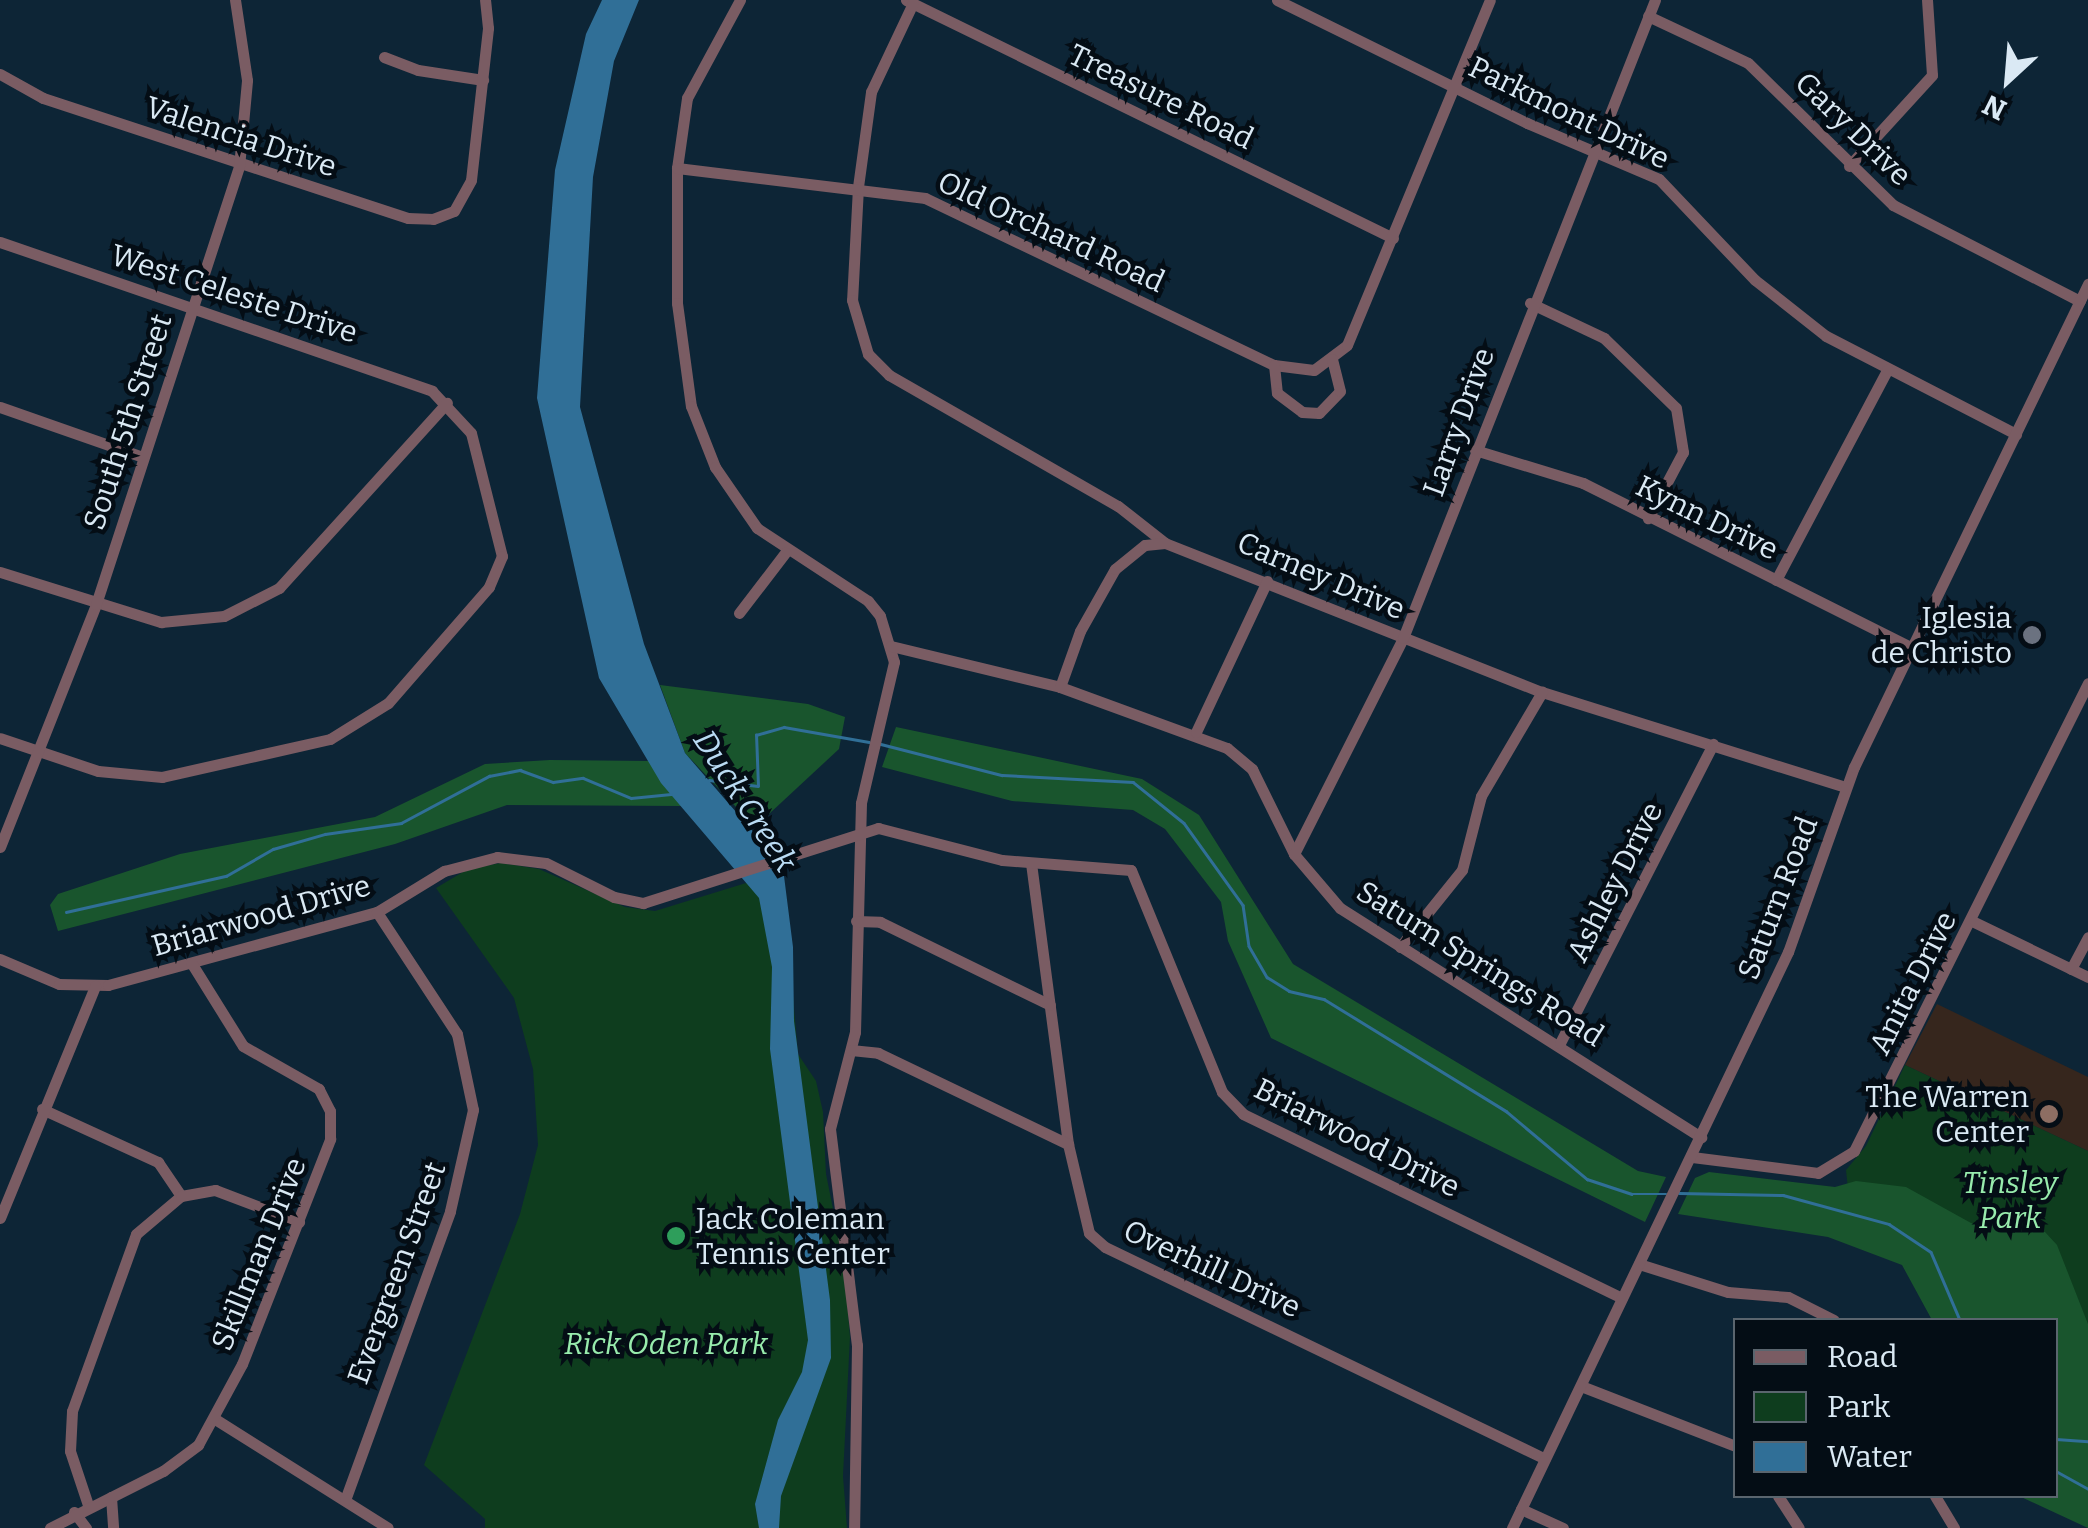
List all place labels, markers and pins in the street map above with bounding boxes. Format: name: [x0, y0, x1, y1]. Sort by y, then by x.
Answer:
place label: Iglesia de Christo: [1871, 600, 2012, 670]
marker: Iglesia de Christo: [2021, 624, 2043, 646]
place label: The Warren Center: [1865, 1079, 2029, 1150]
marker: The Warren Center: [2038, 1103, 2060, 1125]
place label: Jack Coleman Tennis Center: [696, 1201, 890, 1272]
marker: Jack Coleman Tennis Center: [665, 1225, 687, 1247]

